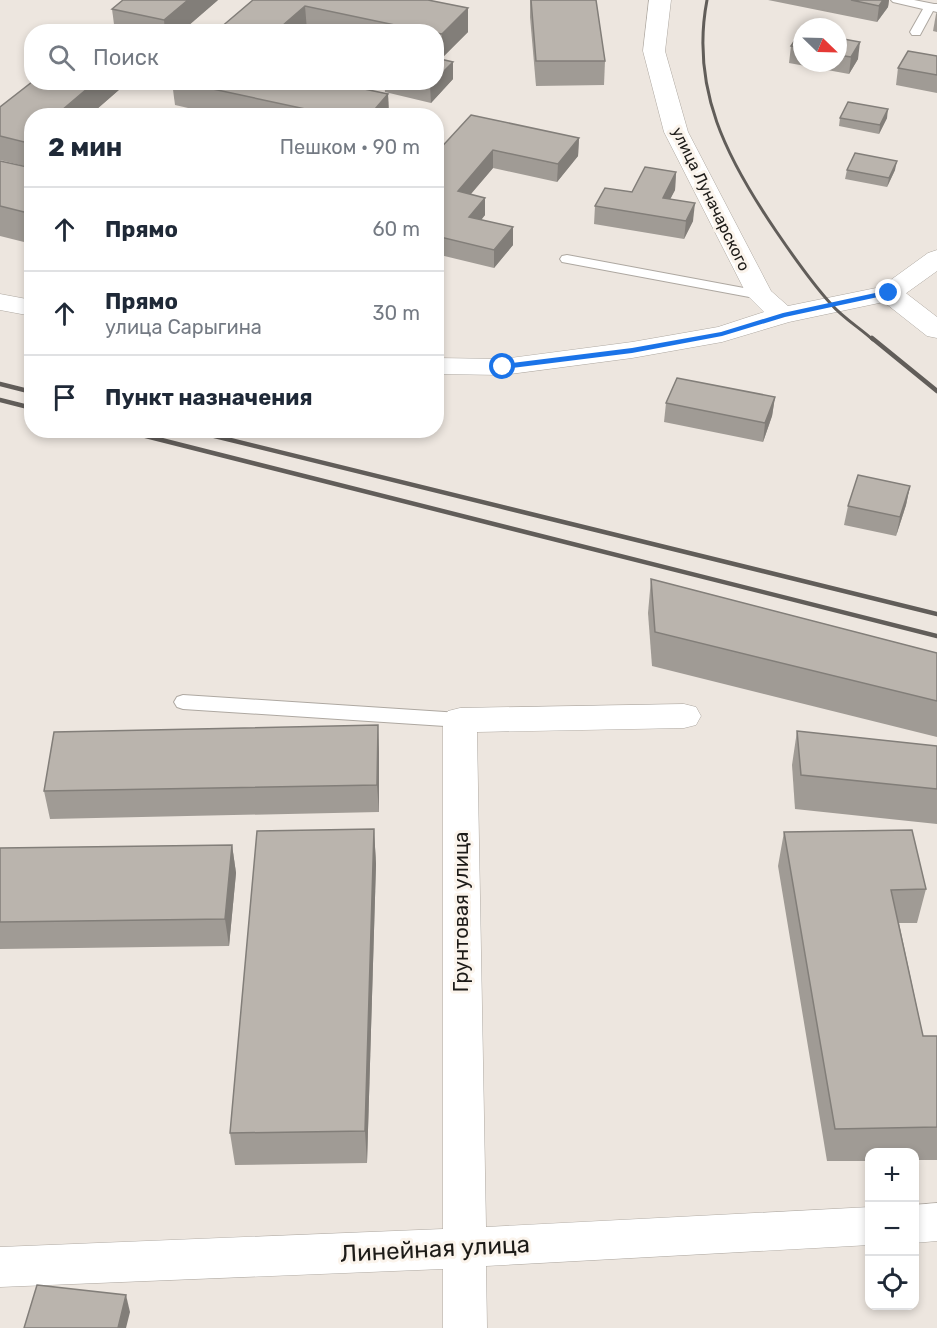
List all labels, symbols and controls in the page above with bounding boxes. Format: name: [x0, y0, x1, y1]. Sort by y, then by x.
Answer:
north arrow: [793, 18, 847, 72]
search box: [24, 24, 444, 90]
icon: search: [45, 41, 78, 74]
text: Поиск: [93, 44, 159, 71]
street label: улица Луначарского: [668, 124, 754, 274]
text: 2 мин: [48, 132, 122, 163]
text: Пешком · 90 m: [280, 135, 420, 159]
icon: ahead: [48, 213, 81, 246]
text: Прямо: [105, 216, 178, 243]
text: 60 m: [373, 217, 420, 241]
route end: [875, 279, 901, 305]
text: Прямо: [105, 288, 178, 315]
icon: ahead: [48, 297, 81, 330]
text: 30 m: [373, 301, 420, 325]
text: улица Сарыгина: [105, 315, 262, 339]
route start: [489, 353, 515, 379]
icon: arrive: [48, 381, 81, 414]
text: Пункт назначения: [105, 384, 313, 411]
street label: Грунтовая улица: [449, 832, 473, 992]
map controls: [865, 1148, 919, 1310]
button: +: [865, 1148, 919, 1202]
button: −: [865, 1202, 919, 1256]
street label: Линейная улица: [339, 1230, 531, 1268]
button: locate: [865, 1256, 919, 1310]

